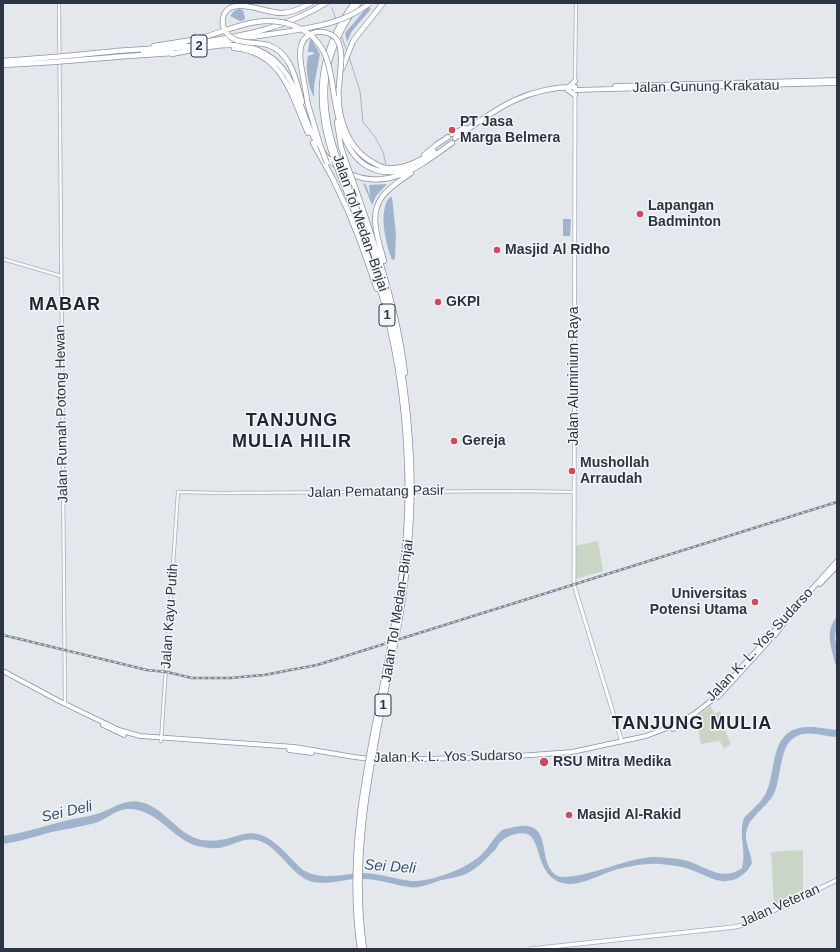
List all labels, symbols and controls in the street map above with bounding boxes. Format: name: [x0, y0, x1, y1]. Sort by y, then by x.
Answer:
road number: 2: [191, 35, 207, 57]
street label: Jalan Gunung Krakatau: [632, 77, 780, 97]
place label: PT Jasa Marga Belmera: [460, 114, 560, 146]
marker: PT Jasa Marga Belmera: [447, 125, 457, 135]
street label: Jalan Tol Medan–Binjai: [329, 152, 391, 294]
place label: Lapangan Badminton: [648, 198, 721, 230]
marker: Lapangan Badminton: [635, 209, 645, 219]
place label: Masjid Al Ridho: [505, 242, 610, 258]
marker: Masjid Al Ridho: [492, 245, 502, 255]
district label: MABAR: [29, 294, 101, 316]
place label: GKPI: [446, 294, 480, 310]
marker: GKPI: [433, 297, 443, 307]
road number: 1: [379, 304, 395, 326]
street label: Jalan Aluminium Raya: [566, 306, 582, 446]
street label: Jalan Rumah Potong Hewan: [52, 325, 72, 503]
district label: TANJUNG MULIA HILIR: [232, 410, 352, 452]
place label: Gereja: [462, 433, 506, 449]
marker: Gereja: [449, 436, 459, 446]
place label: Mushollah Arraudah: [580, 455, 649, 488]
marker: Mushollah Arraudah: [567, 466, 577, 476]
street label: Jalan Pematang Pasir: [307, 482, 445, 502]
street label: Jalan Tol Medan–Binjai: [378, 539, 418, 683]
street label: Jalan Kayu Putih: [158, 563, 182, 669]
street label: Jalan K. L. Yos Sudarso: [703, 585, 817, 705]
place label: Universitas Potensi Utama: [650, 586, 747, 618]
marker: Universitas Potensi Utama: [750, 597, 760, 607]
road number: 1: [375, 694, 391, 716]
district label: TANJUNG MULIA: [612, 713, 772, 735]
street label: Jalan K. L. Yos Sudarso: [373, 747, 523, 767]
place label: RSU Mitra Medika: [553, 754, 671, 770]
marker: RSU Mitra Medika: [538, 756, 550, 768]
water label: Sei Deli: [40, 797, 94, 827]
place label: Masjid Al-Rakid: [577, 807, 681, 823]
marker: Masjid Al-Rakid: [564, 810, 574, 820]
water label: Sei Deli: [364, 856, 416, 878]
street label: Jalan Veteran: [737, 881, 823, 931]

